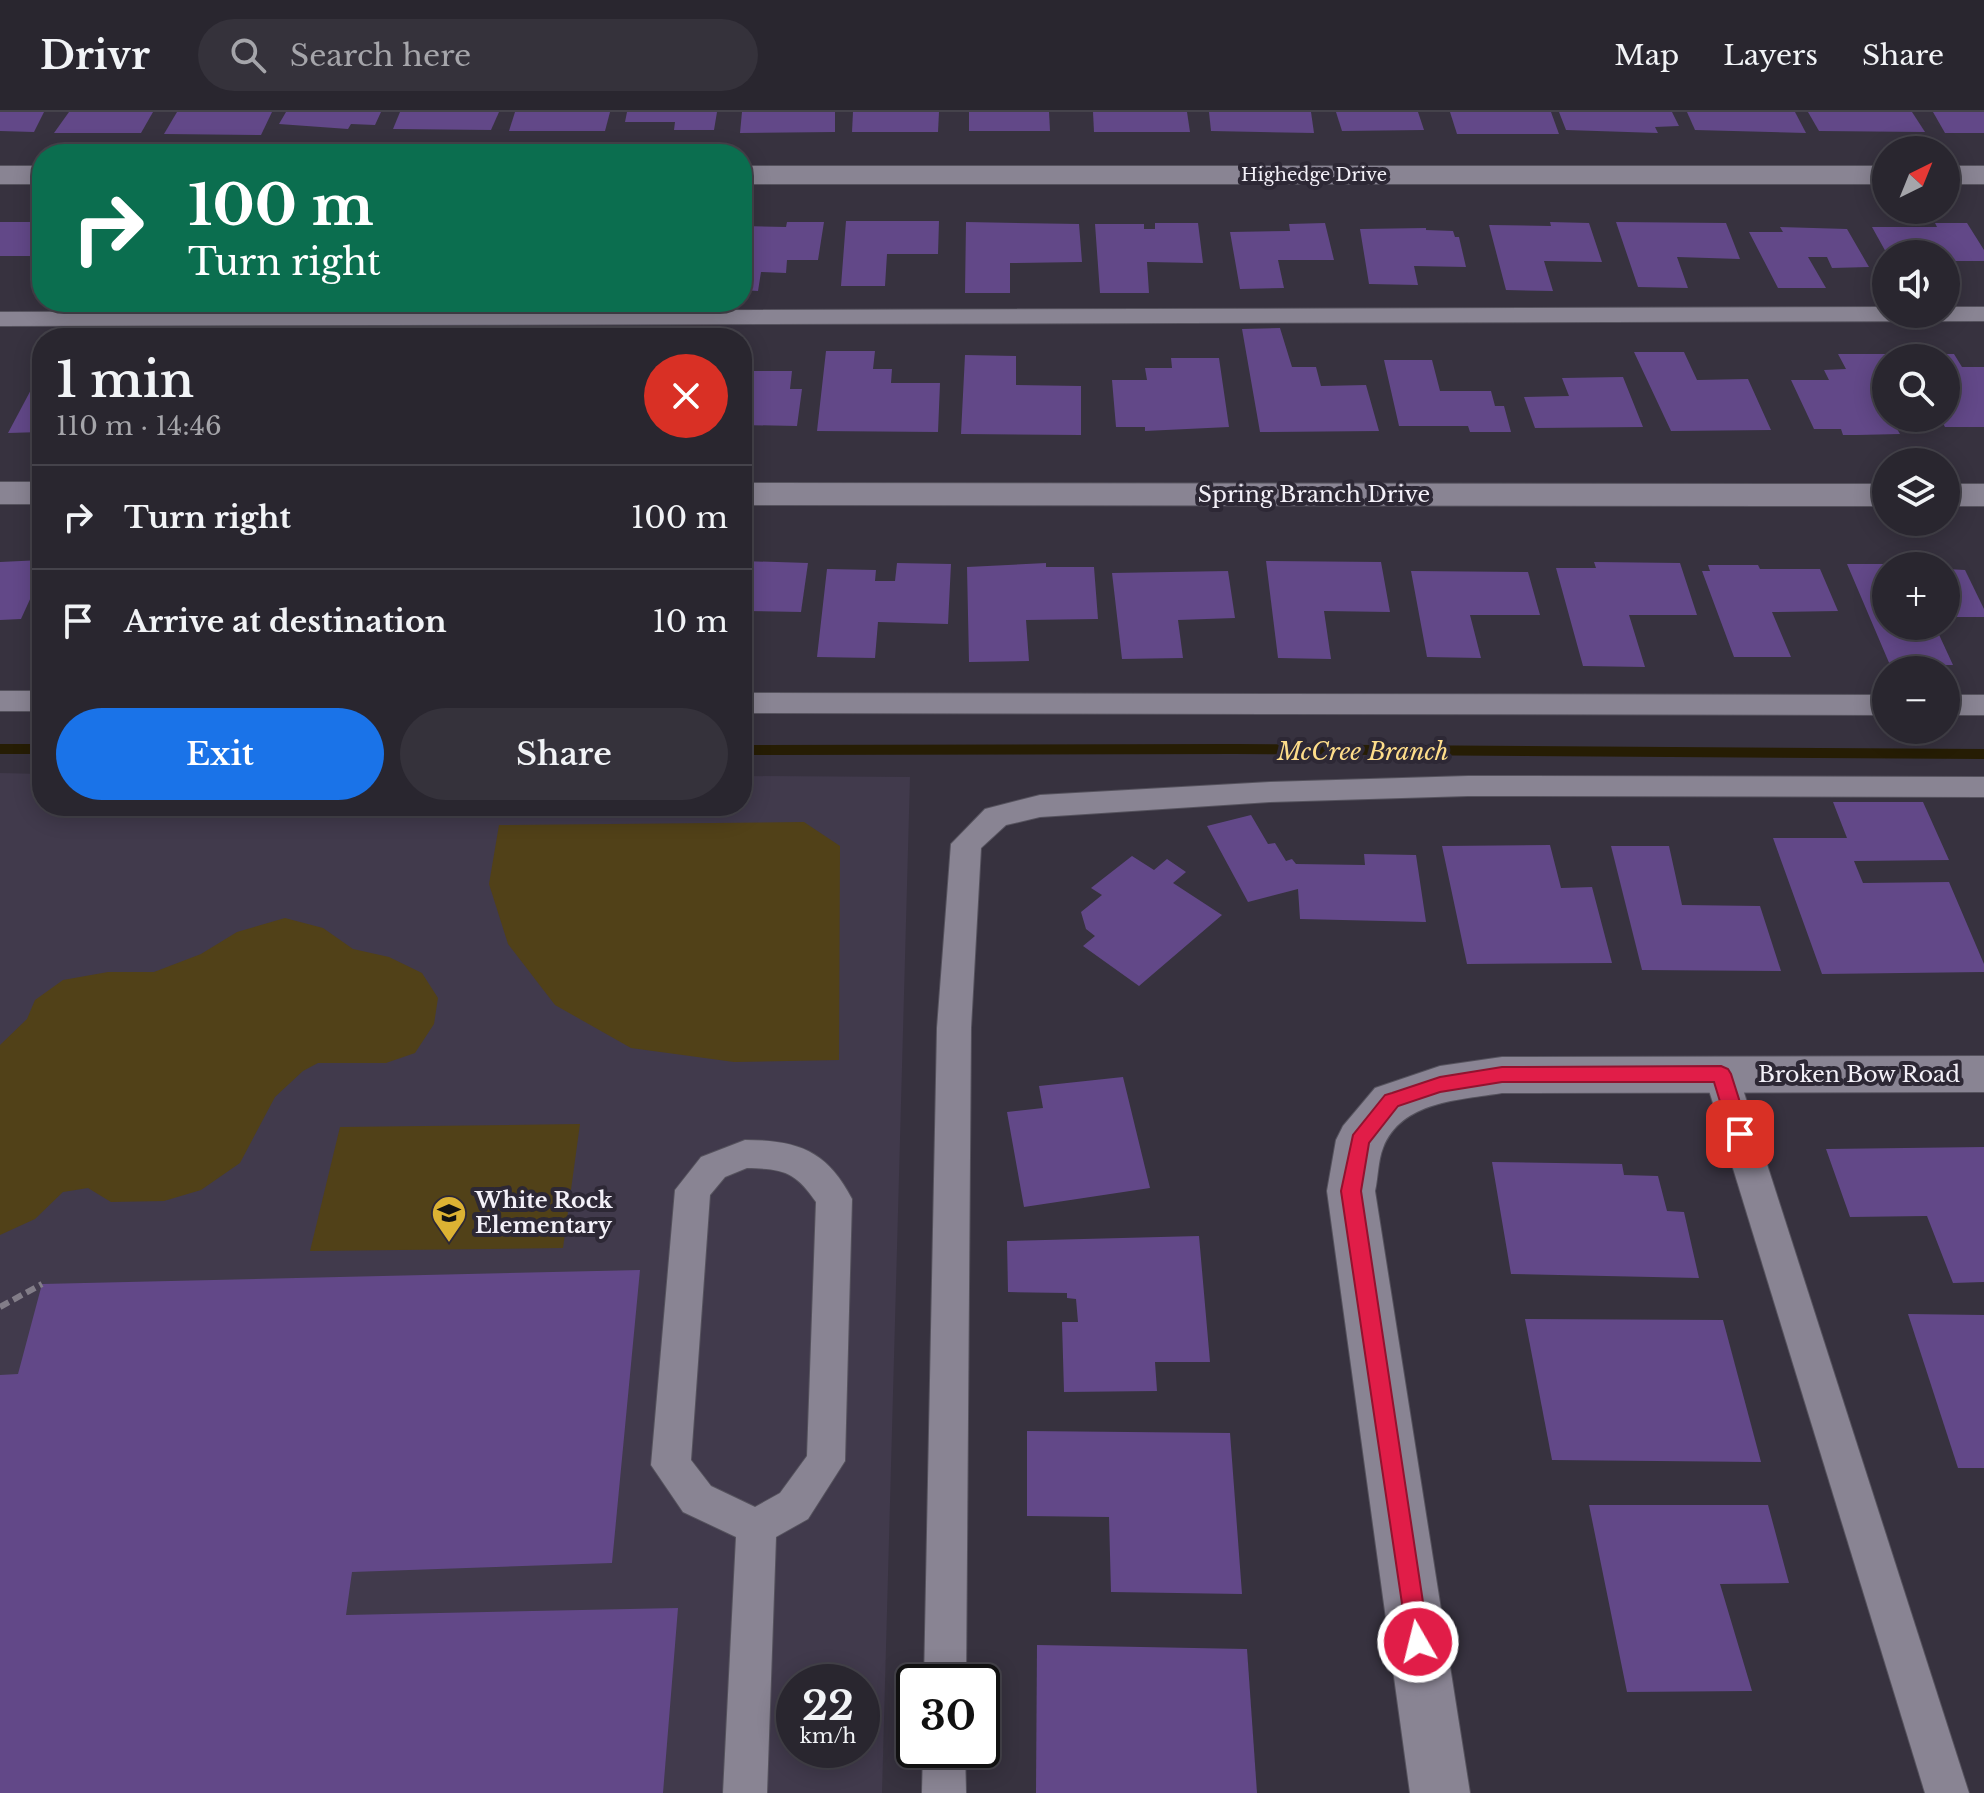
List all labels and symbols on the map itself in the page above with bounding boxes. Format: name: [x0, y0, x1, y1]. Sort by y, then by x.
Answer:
north arrow: [1872, 136, 1960, 224]
street label: Highedge Drive: [1241, 164, 1387, 186]
street label: Spring Branch Drive: [1198, 481, 1430, 508]
water label: McCree Branch: [1276, 737, 1449, 766]
street label: Broken Bow Road: [1758, 1061, 1960, 1088]
pin: [1706, 1100, 1774, 1168]
place label: White Rock Elementary: [474, 1187, 613, 1239]
school or university icon: White Rock Elementary: [430, 1194, 468, 1244]
position arrow: [1376, 1600, 1460, 1684]
speed limit sign: 30: [896, 1664, 1000, 1768]

